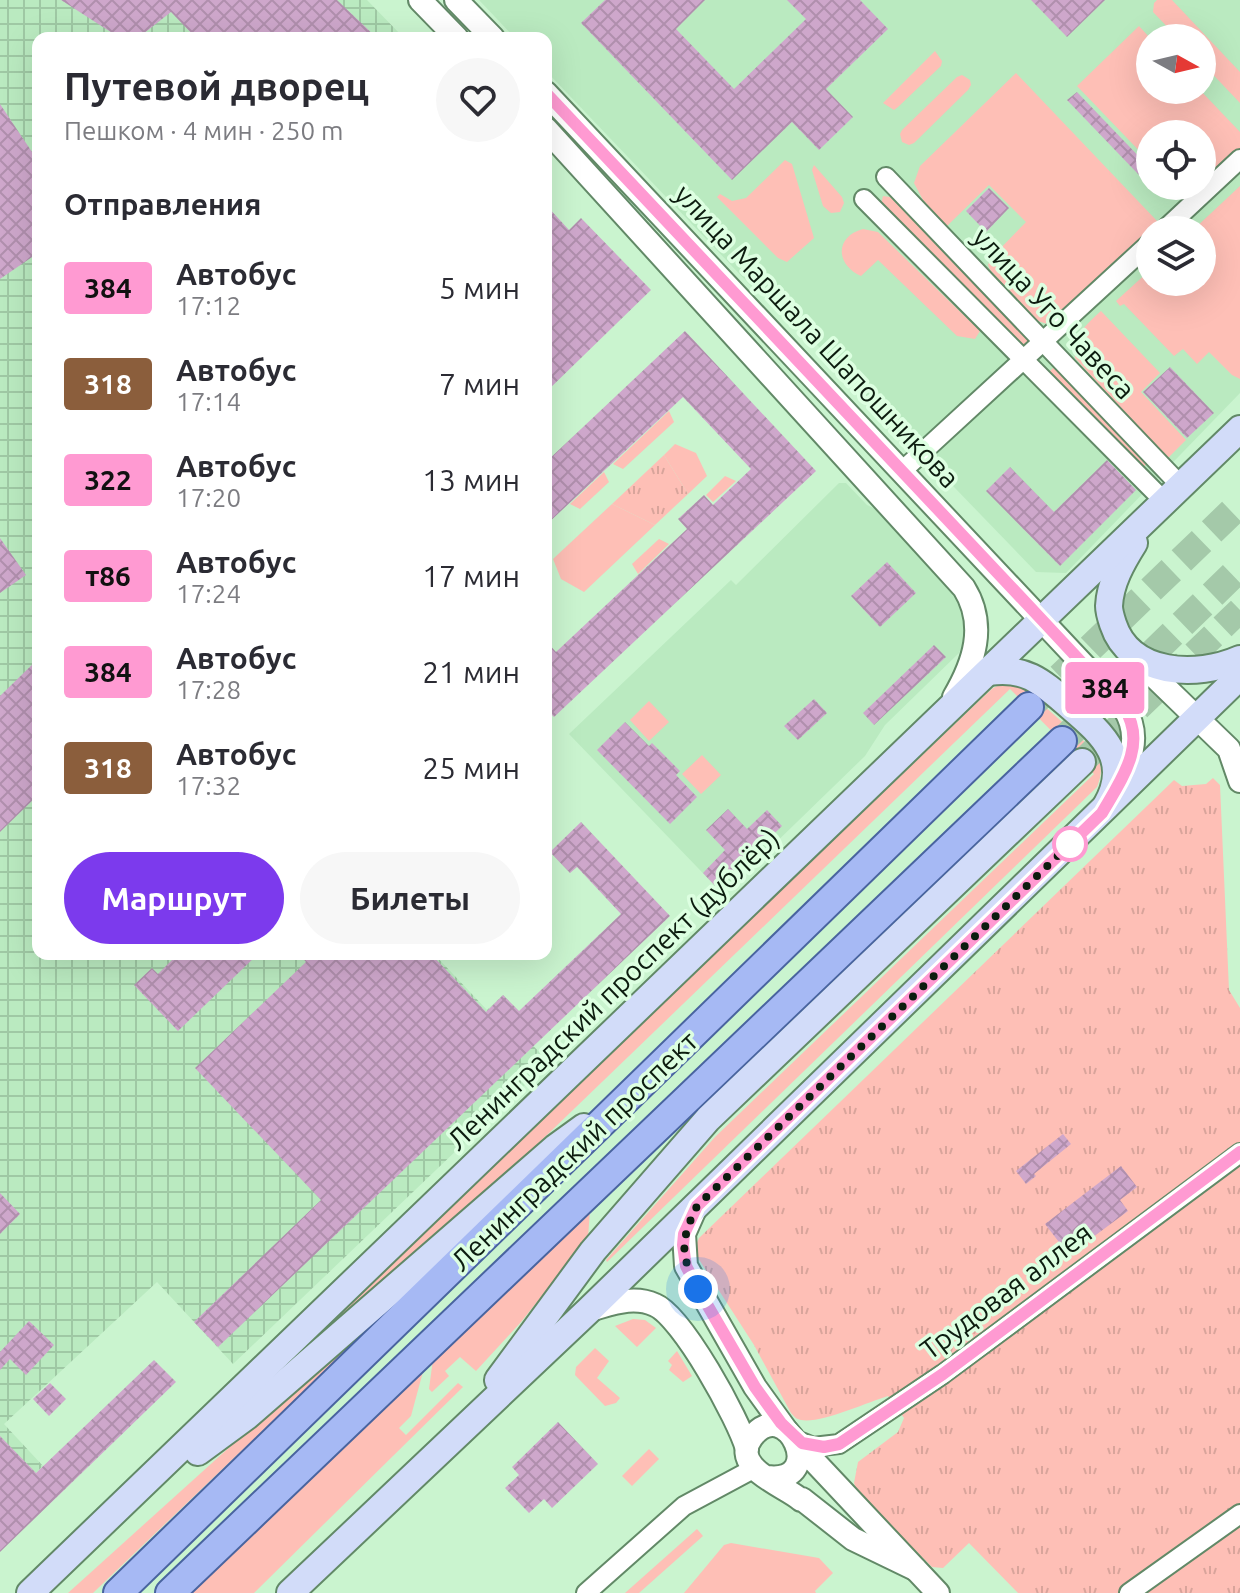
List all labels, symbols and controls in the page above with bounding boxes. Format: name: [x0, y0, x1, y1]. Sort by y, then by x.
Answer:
north arrow: [1136, 24, 1216, 104]
map controls: [1136, 24, 1216, 296]
button: heart: [436, 58, 520, 142]
text: Путевой дворец: [64, 65, 369, 107]
text: Пешком · 4 мин · 250 m: [64, 116, 343, 145]
button: locate: [1136, 120, 1216, 200]
street label: улица Маршала Шапошникова: [669, 178, 966, 493]
text: Отправления: [64, 187, 261, 221]
button: layers: [1136, 216, 1216, 296]
street label: улица Уго Чавеса: [967, 221, 1142, 405]
text: Автобус: [176, 257, 296, 291]
text: 5 мин: [439, 271, 520, 305]
text: 384: [84, 272, 132, 303]
text: 17:12: [176, 291, 241, 320]
text: Автобус: [176, 353, 296, 387]
text: 7 мин: [439, 367, 520, 401]
text: 318: [84, 368, 132, 399]
text: 17:14: [176, 387, 241, 416]
text: Автобус: [176, 449, 296, 483]
text: 13 мин: [422, 463, 520, 497]
text: 322: [84, 464, 132, 495]
text: 17:20: [176, 483, 241, 512]
text: Автобус: [176, 545, 296, 579]
text: 17 мин: [422, 559, 520, 593]
text: т86: [85, 560, 131, 591]
text: 17:24: [176, 579, 241, 608]
text: Автобус: [176, 641, 296, 675]
text: 21 мин: [422, 655, 520, 689]
text: 384: [84, 656, 132, 687]
line badge: 384: [1059, 662, 1151, 714]
text: 384: [1081, 672, 1129, 703]
text: 17:28: [176, 675, 241, 704]
text: Автобус: [176, 737, 296, 771]
text: 25 мин: [422, 751, 520, 785]
text: 318: [84, 752, 132, 783]
text: 17:32: [176, 771, 241, 800]
street label: Ленинградский проспект (дублёр): [440, 821, 786, 1157]
unlabelled marker: [1053, 827, 1087, 861]
button: Маршрут: [64, 852, 284, 944]
button: Билеты: [300, 852, 520, 944]
street label: Ленинградский проспект: [444, 1024, 704, 1278]
street label: Трудовая аллея: [914, 1216, 1097, 1365]
your location: [678, 1269, 718, 1309]

